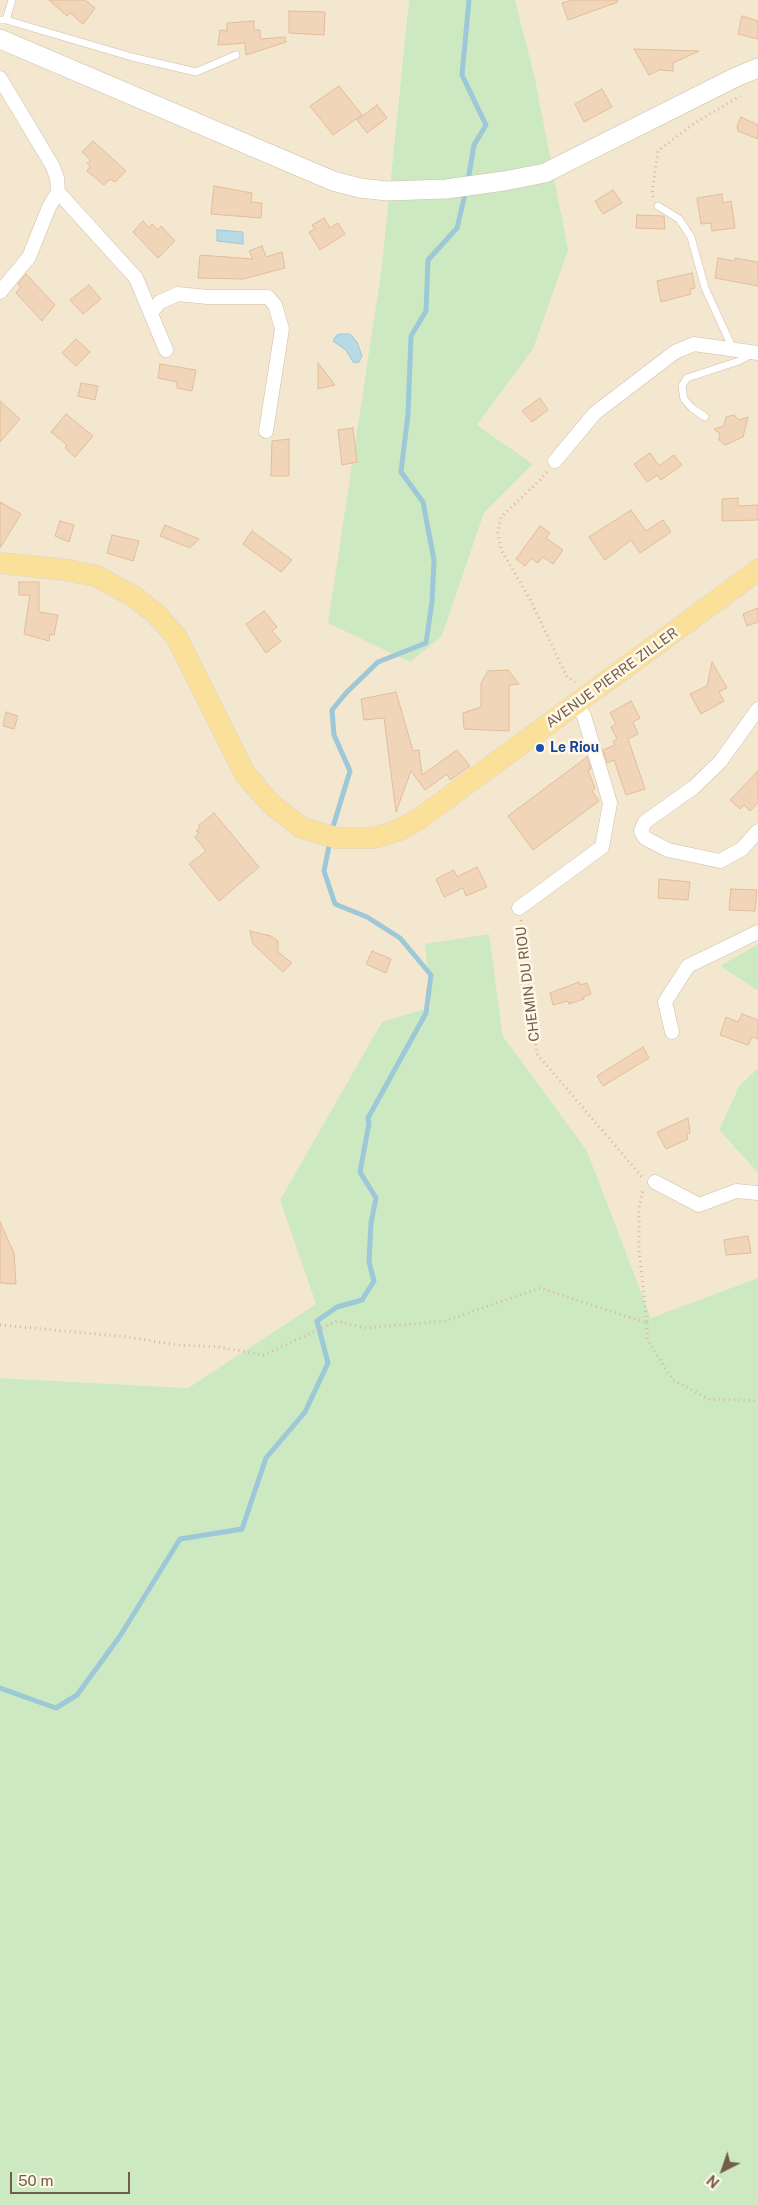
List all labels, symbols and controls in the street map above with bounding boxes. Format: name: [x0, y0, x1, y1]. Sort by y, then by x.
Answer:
street label: AVENUE PIERRE ZILLER: [543, 625, 681, 731]
place label: Le Riou: [550, 740, 599, 756]
marker: Le Riou: [534, 742, 546, 754]
street label: CHEMIN DU RIOU: [513, 926, 543, 1042]
north arrow: [698, 2145, 748, 2195]
scale bar: [12, 2162, 132, 2194]
text: 50 m: [18, 2172, 53, 2189]
text: N: [704, 2172, 723, 2191]

